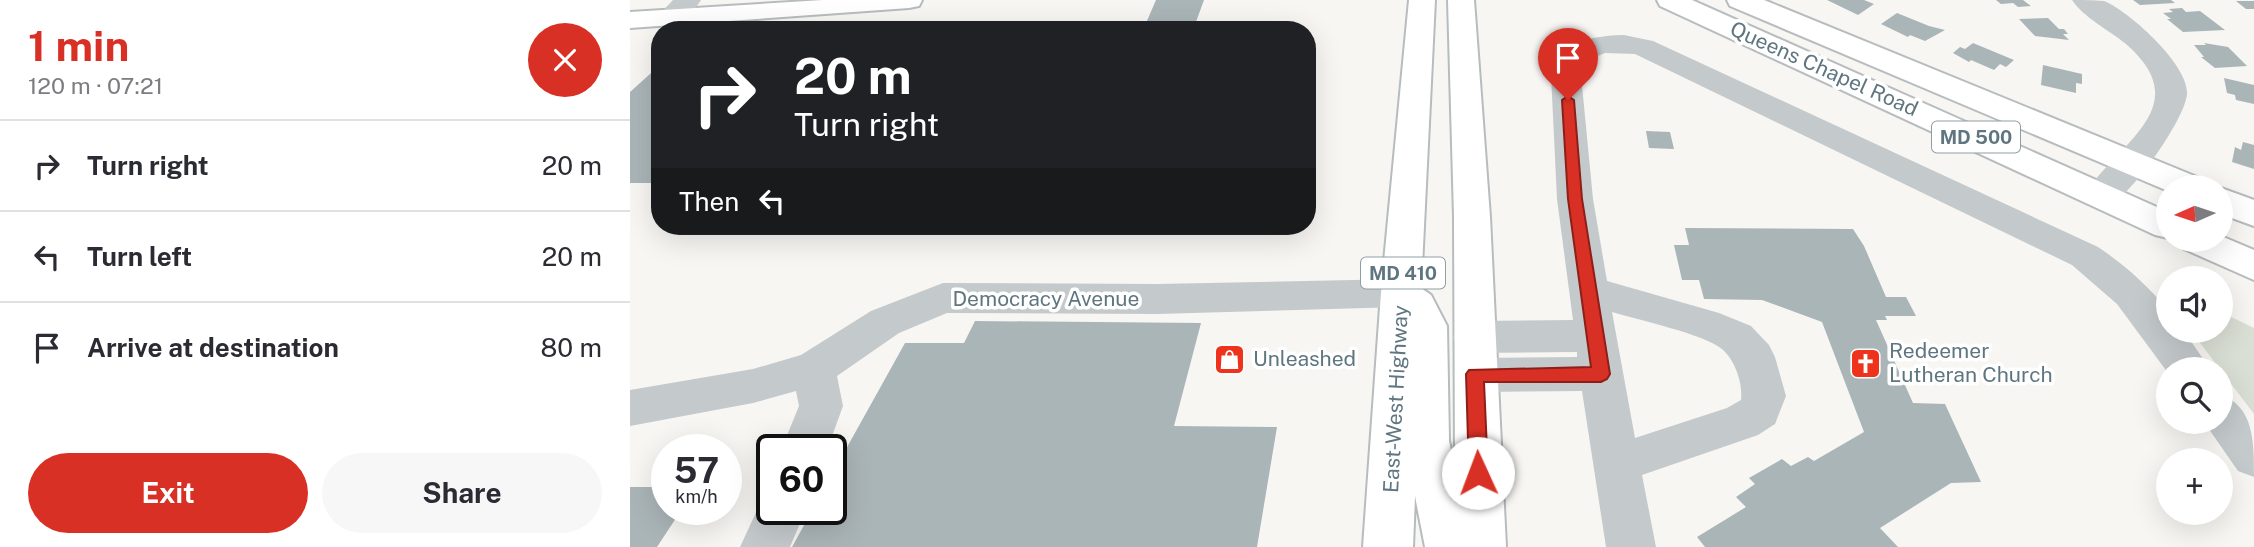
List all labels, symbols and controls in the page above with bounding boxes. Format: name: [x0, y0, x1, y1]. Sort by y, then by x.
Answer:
street label: Queens Chapel Road: [1726, 16, 1922, 121]
text: 1 min: [28, 21, 129, 70]
button: close: [528, 23, 602, 97]
pin: [1538, 28, 1598, 100]
icon: arrive: [1549, 39, 1587, 77]
text: 20 m: [794, 47, 912, 105]
icon: right: [679, 49, 770, 140]
text: 120 m · 07:21: [28, 72, 163, 99]
text: Turn right: [794, 106, 939, 143]
road number: MD 500: [1932, 122, 2020, 153]
icon: right: [28, 147, 66, 185]
text: Turn right: [87, 150, 209, 181]
text: 20 m: [542, 150, 602, 181]
north arrow: [2156, 175, 2233, 252]
map controls: [2156, 175, 2233, 525]
icon: left: [753, 182, 791, 220]
text: Then: [679, 186, 739, 217]
icon: left: [28, 238, 66, 276]
text: Turn left: [87, 241, 192, 272]
text: 20 m: [542, 241, 602, 272]
road number: MD 410: [1361, 258, 1445, 288]
button: sound: [2156, 266, 2233, 343]
street label: Democracy Avenue: [953, 286, 1139, 311]
street label: East-West Highway: [1378, 304, 1413, 493]
icon: arrive: [28, 329, 66, 367]
text: Arrive at destination: [87, 332, 339, 363]
text: 80 m: [541, 332, 602, 363]
place label: Redeemer Lutheran Church: [1889, 338, 2053, 387]
shop icon: Unleashed: [1213, 342, 1247, 376]
place label: Unleashed: [1253, 346, 1356, 371]
church icon: Redeemer Lutheran Church: [1849, 346, 1883, 380]
button: search: [2156, 357, 2233, 434]
speed limit sign: 60: [756, 434, 847, 525]
position arrow: [1441, 436, 1515, 510]
button: +: [2156, 448, 2233, 525]
text: 57: [674, 450, 719, 491]
button: Exit: [28, 453, 308, 533]
button: Share: [322, 453, 602, 533]
text: km/h: [675, 486, 718, 507]

